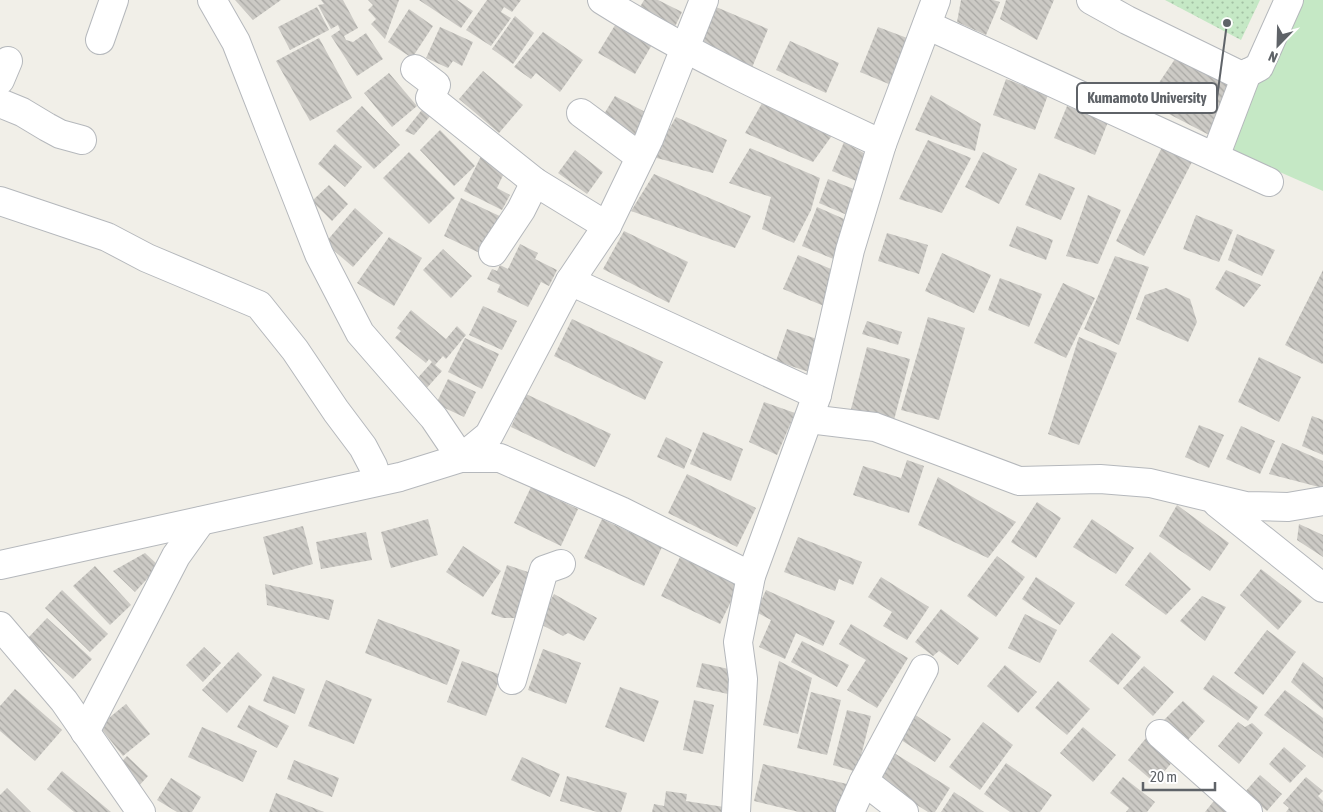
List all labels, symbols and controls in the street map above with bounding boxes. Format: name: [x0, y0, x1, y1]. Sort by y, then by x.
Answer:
north arrow: [1253, 20, 1303, 70]
text: N: [1266, 48, 1280, 66]
callout: Kumamoto University: [1077, 83, 1217, 113]
text: Kumamoto University: [1087, 89, 1208, 106]
scale bar: [1143, 760, 1216, 792]
text: 20 m: [1150, 768, 1177, 785]

